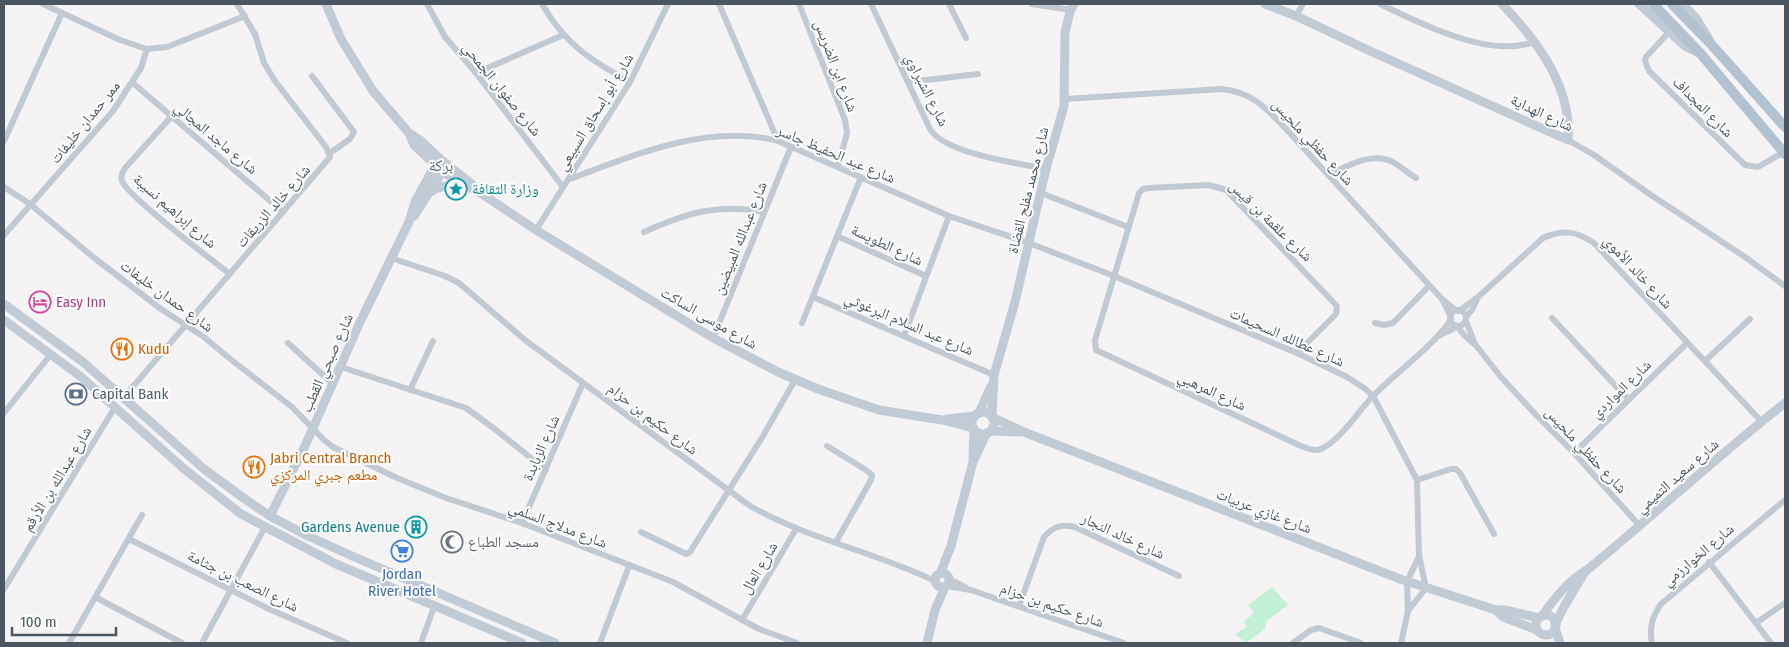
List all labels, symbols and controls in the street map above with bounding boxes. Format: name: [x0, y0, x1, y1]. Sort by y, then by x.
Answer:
street label: شارع ابن الضريس: [809, 18, 862, 115]
street label: شارع صفوان الجمحي: [456, 38, 546, 142]
street label: شارع أبو إسحاق السبيعي: [553, 50, 640, 175]
street label: شارع الشبراوي: [899, 51, 953, 131]
street label: شارع المجداف: [1668, 73, 1737, 142]
street label: ممر حمدان خليفات: [46, 77, 125, 168]
street label: شارع الهداية: [1507, 91, 1576, 136]
street label: شارع حفظي ملحيس: [1266, 95, 1358, 191]
street label: شارع ماجد المجالي: [169, 98, 261, 180]
street label: شارع عبد الحفيظ جاسر: [773, 121, 898, 188]
street label: شارع محمد مفلح القضاة: [1004, 125, 1053, 255]
district label: بركة: [429, 156, 453, 175]
street label: شارع خالد الزريقات: [232, 161, 315, 252]
street label: شارع إبراهيم نسيبة: [129, 170, 220, 253]
place icon: وزارة الثقافة: [444, 177, 468, 201]
street label: شارع علقمة بن قيس: [1225, 177, 1317, 266]
street label: شارع عبدالله المبيضين: [709, 179, 772, 298]
place label: وزارة الثقافة: [472, 180, 539, 198]
street label: شارع الطويسة: [848, 221, 926, 270]
street label: شارع خالد الأموي: [1597, 232, 1677, 314]
street label: شارع حمدان خليفات: [116, 256, 217, 337]
street label: شارع موسى الساكت: [657, 283, 761, 354]
street label: شارع عبد السلام البرغوثي: [841, 289, 976, 362]
hotel icon: Easy Inn: [28, 290, 52, 314]
place label: Easy Inn: [56, 293, 106, 311]
street label: شارع عطالله السحيمات: [1226, 304, 1347, 371]
street label: شارع صبحي القطب: [297, 311, 359, 416]
restaurant icon: Kudu: [110, 337, 134, 361]
place label: Kudu: [138, 340, 170, 358]
street label: شارع المواردي: [1587, 356, 1657, 424]
street label: شارع المرهبي: [1174, 367, 1249, 417]
street label: شارع حكيم بن حزام: [604, 379, 702, 460]
bank icon: Capital Bank: [64, 382, 88, 406]
place label: Capital Bank: [92, 385, 169, 403]
street label: شارع حفظي ملحيس: [1539, 403, 1631, 499]
street label: شارع الزبابدة: [519, 412, 564, 484]
street label: شارع عبدالله بن الأرقم: [18, 423, 96, 535]
street label: شارع سعيد التميمي: [1632, 435, 1724, 519]
place label: Jabri Central Branch مطعم جبري المركزي: [270, 449, 392, 487]
restaurant icon: Jabri Central Branch مطعم جبري المركزي: [242, 455, 266, 479]
street label: شارع غازي عربيات: [1213, 485, 1314, 540]
street label: شارع مدلاج السلمي: [505, 498, 610, 555]
street label: شارع خالد النجار: [1077, 508, 1168, 564]
building icon: Gardens Avenue: [404, 515, 428, 539]
place label: Gardens Avenue: [301, 518, 400, 536]
street label: شارع الخوارزمي: [1658, 520, 1739, 592]
mosque icon: مسجد الطباع: [440, 530, 464, 554]
place label: مسجد الطباع: [468, 533, 539, 552]
supermarket icon: Jordan River Hotel: [390, 539, 414, 563]
street label: شارع العال: [736, 539, 782, 598]
street label: شارع الصعب بن جثامة: [184, 546, 302, 617]
place label: Jordan River Hotel: [368, 565, 436, 600]
street label: شارع حكيم بن حزام: [998, 579, 1106, 632]
scale bar: [12, 604, 116, 636]
text: 100 m: [20, 613, 57, 631]

